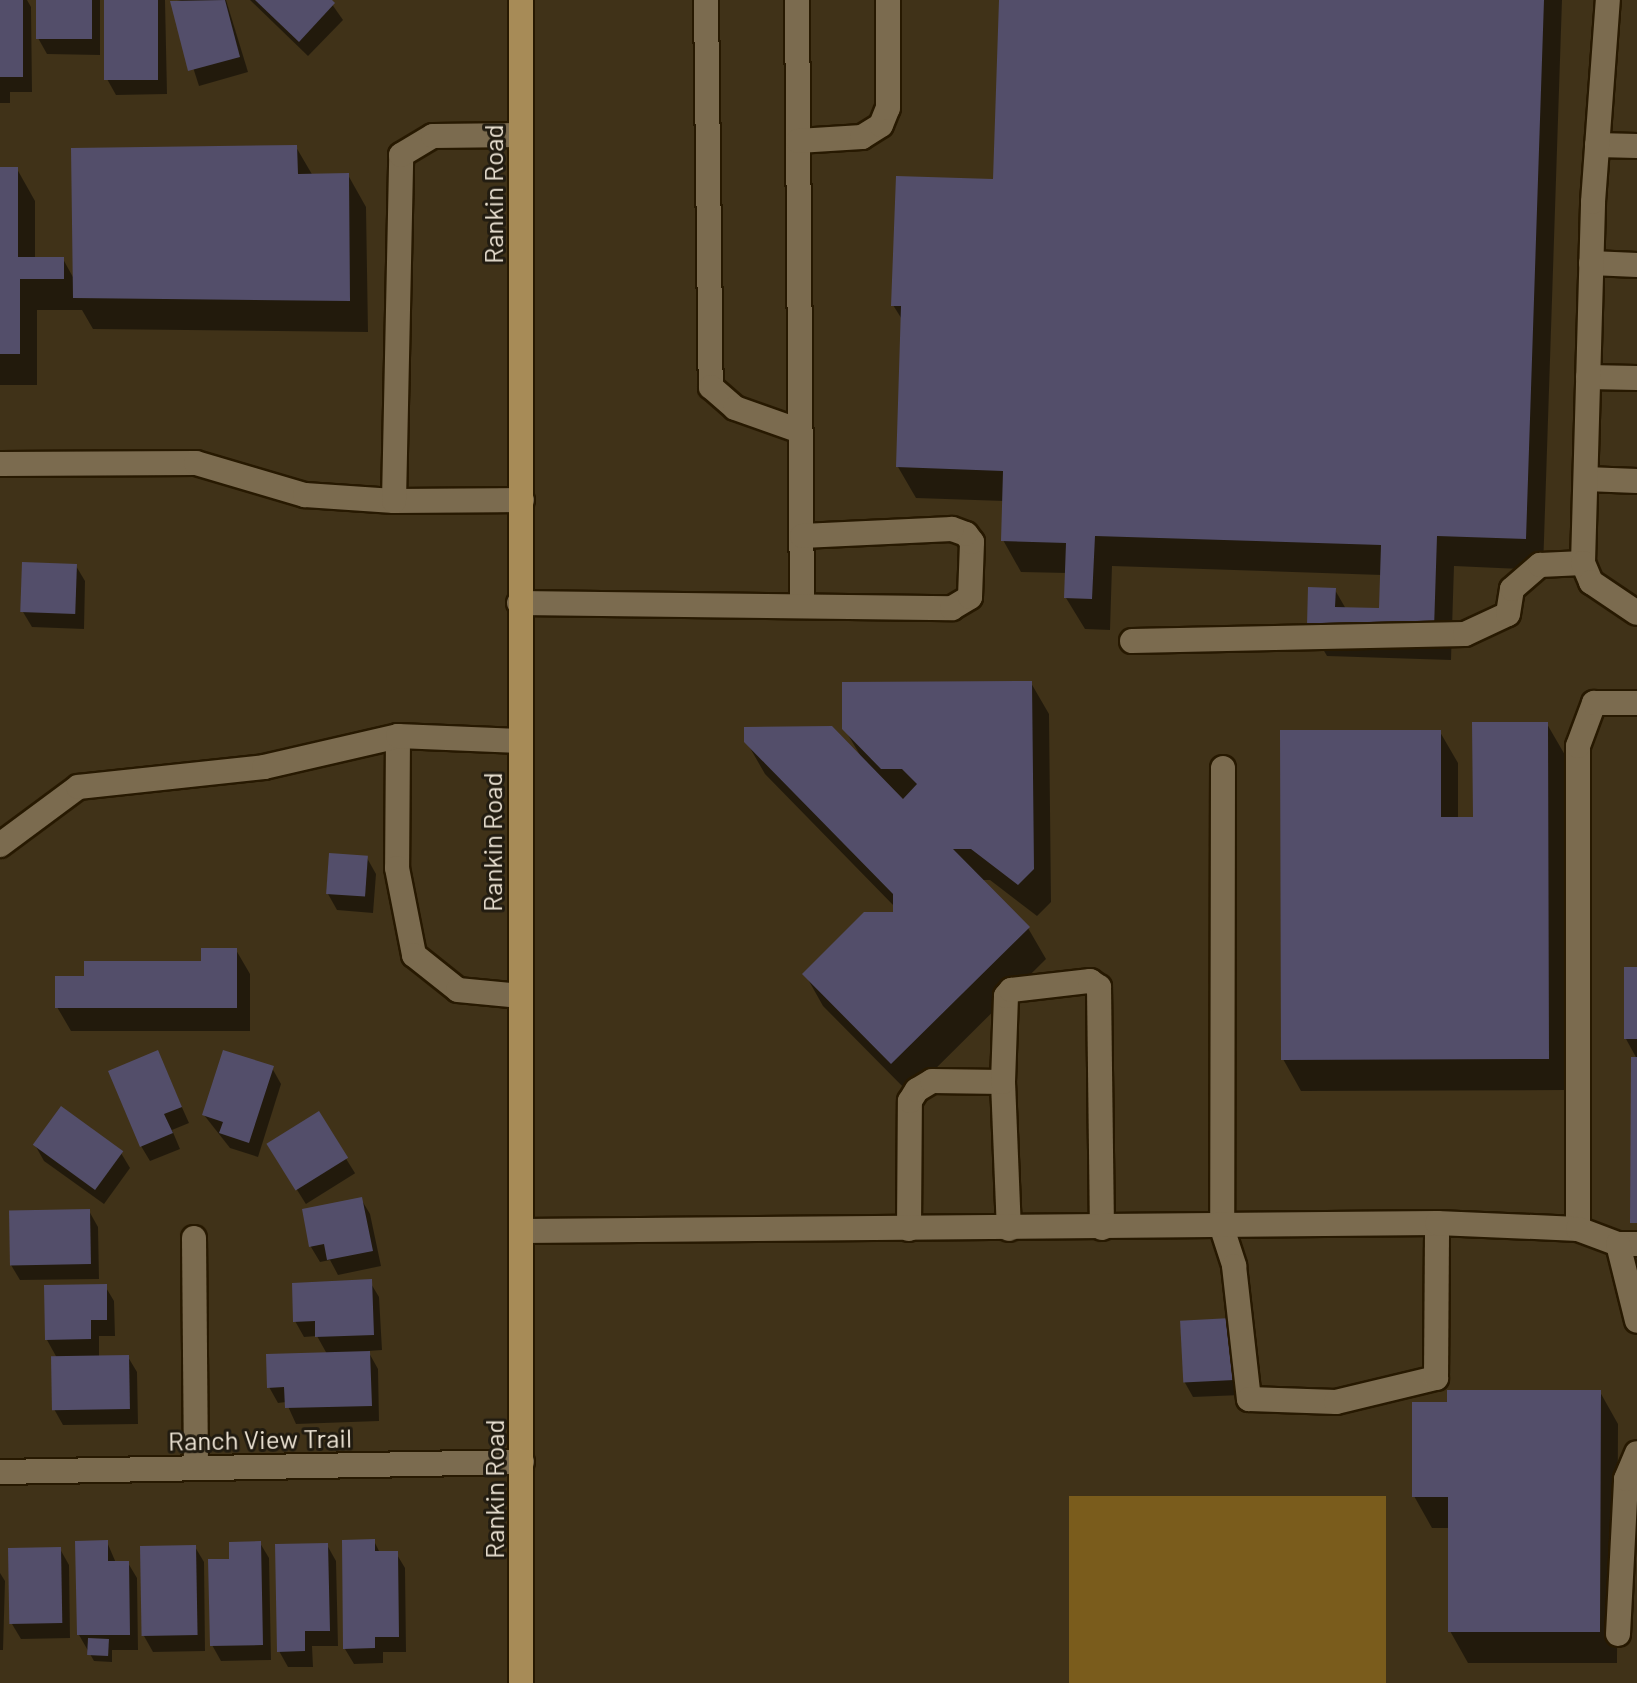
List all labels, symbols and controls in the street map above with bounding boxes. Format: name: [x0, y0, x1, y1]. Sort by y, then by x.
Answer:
street label: Rankin Road: [477, 124, 509, 264]
street label: Rankin Road: [476, 772, 508, 912]
street label: Rankin Road: [478, 1419, 510, 1559]
street label: Ranch View Trail: [168, 1422, 352, 1456]

